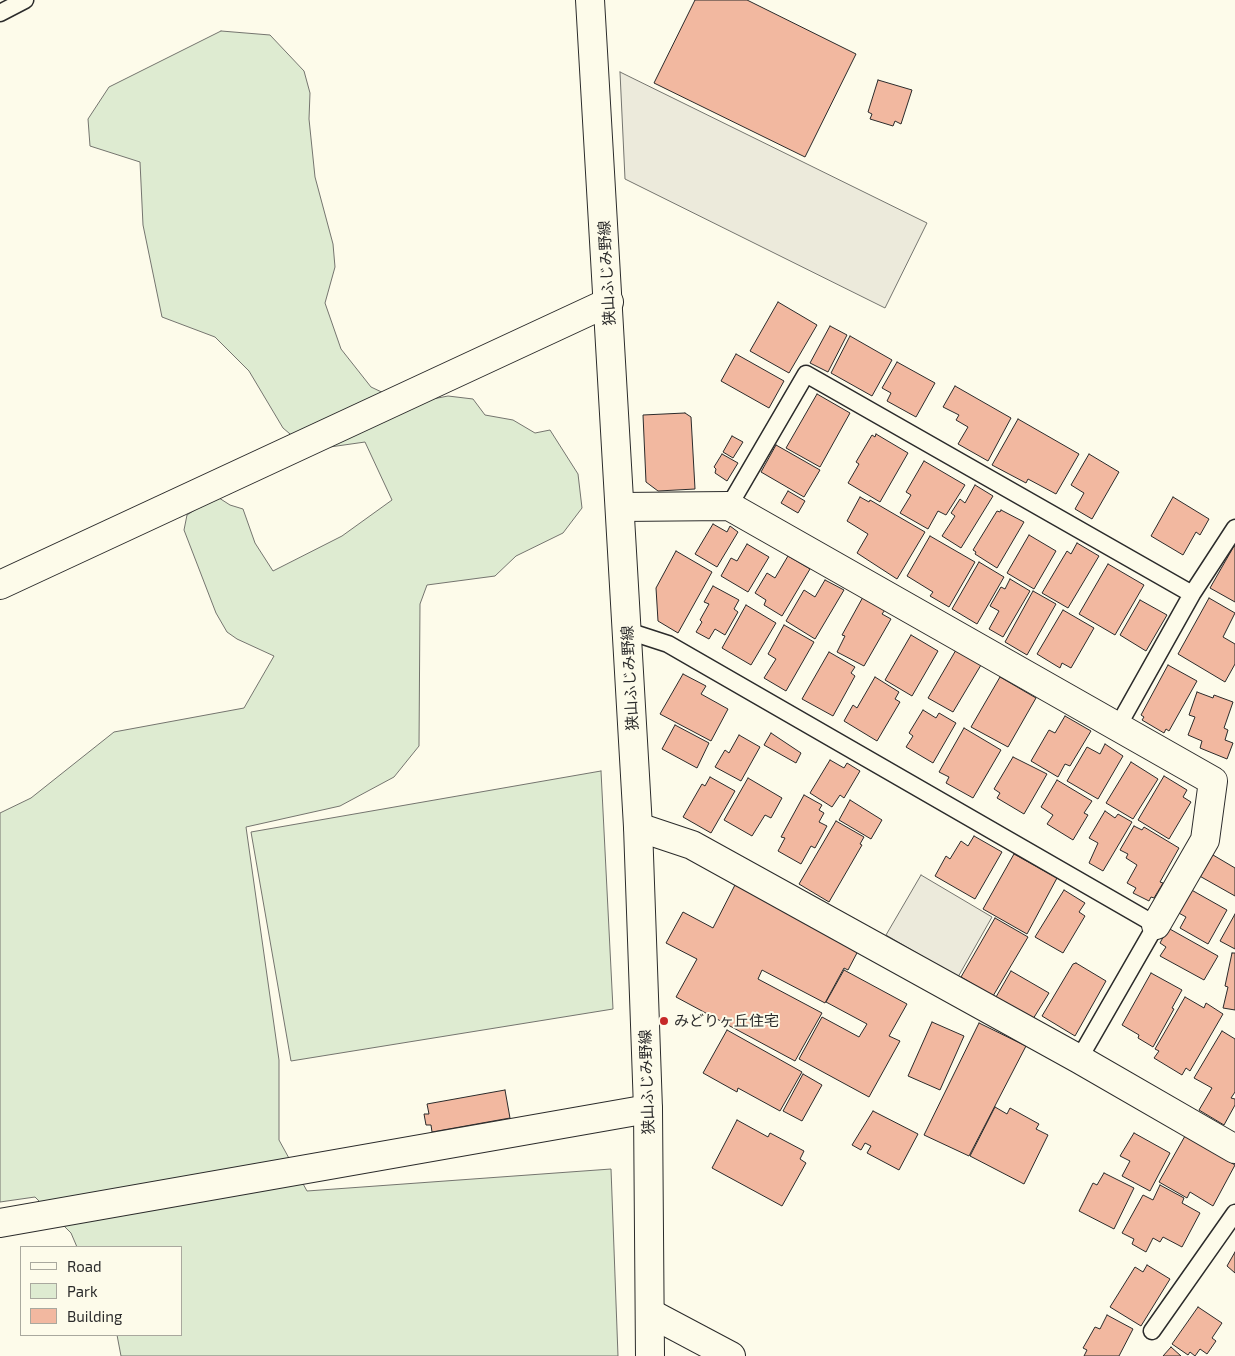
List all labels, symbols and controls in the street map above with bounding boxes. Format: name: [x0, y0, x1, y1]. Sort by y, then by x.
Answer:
street label: 狭山ふじみ野線: [595, 220, 619, 326]
street label: 狭山ふじみ野線: [618, 625, 642, 731]
place label: みどりヶ丘住宅: [674, 1012, 779, 1030]
marker: みどりヶ丘住宅: [658, 1015, 670, 1027]
street label: 狭山ふじみ野線: [636, 1029, 658, 1135]
legend: [20, 1246, 182, 1336]
text: Road: [67, 1257, 102, 1275]
text: Park: [67, 1282, 98, 1300]
text: Building: [67, 1307, 122, 1325]

